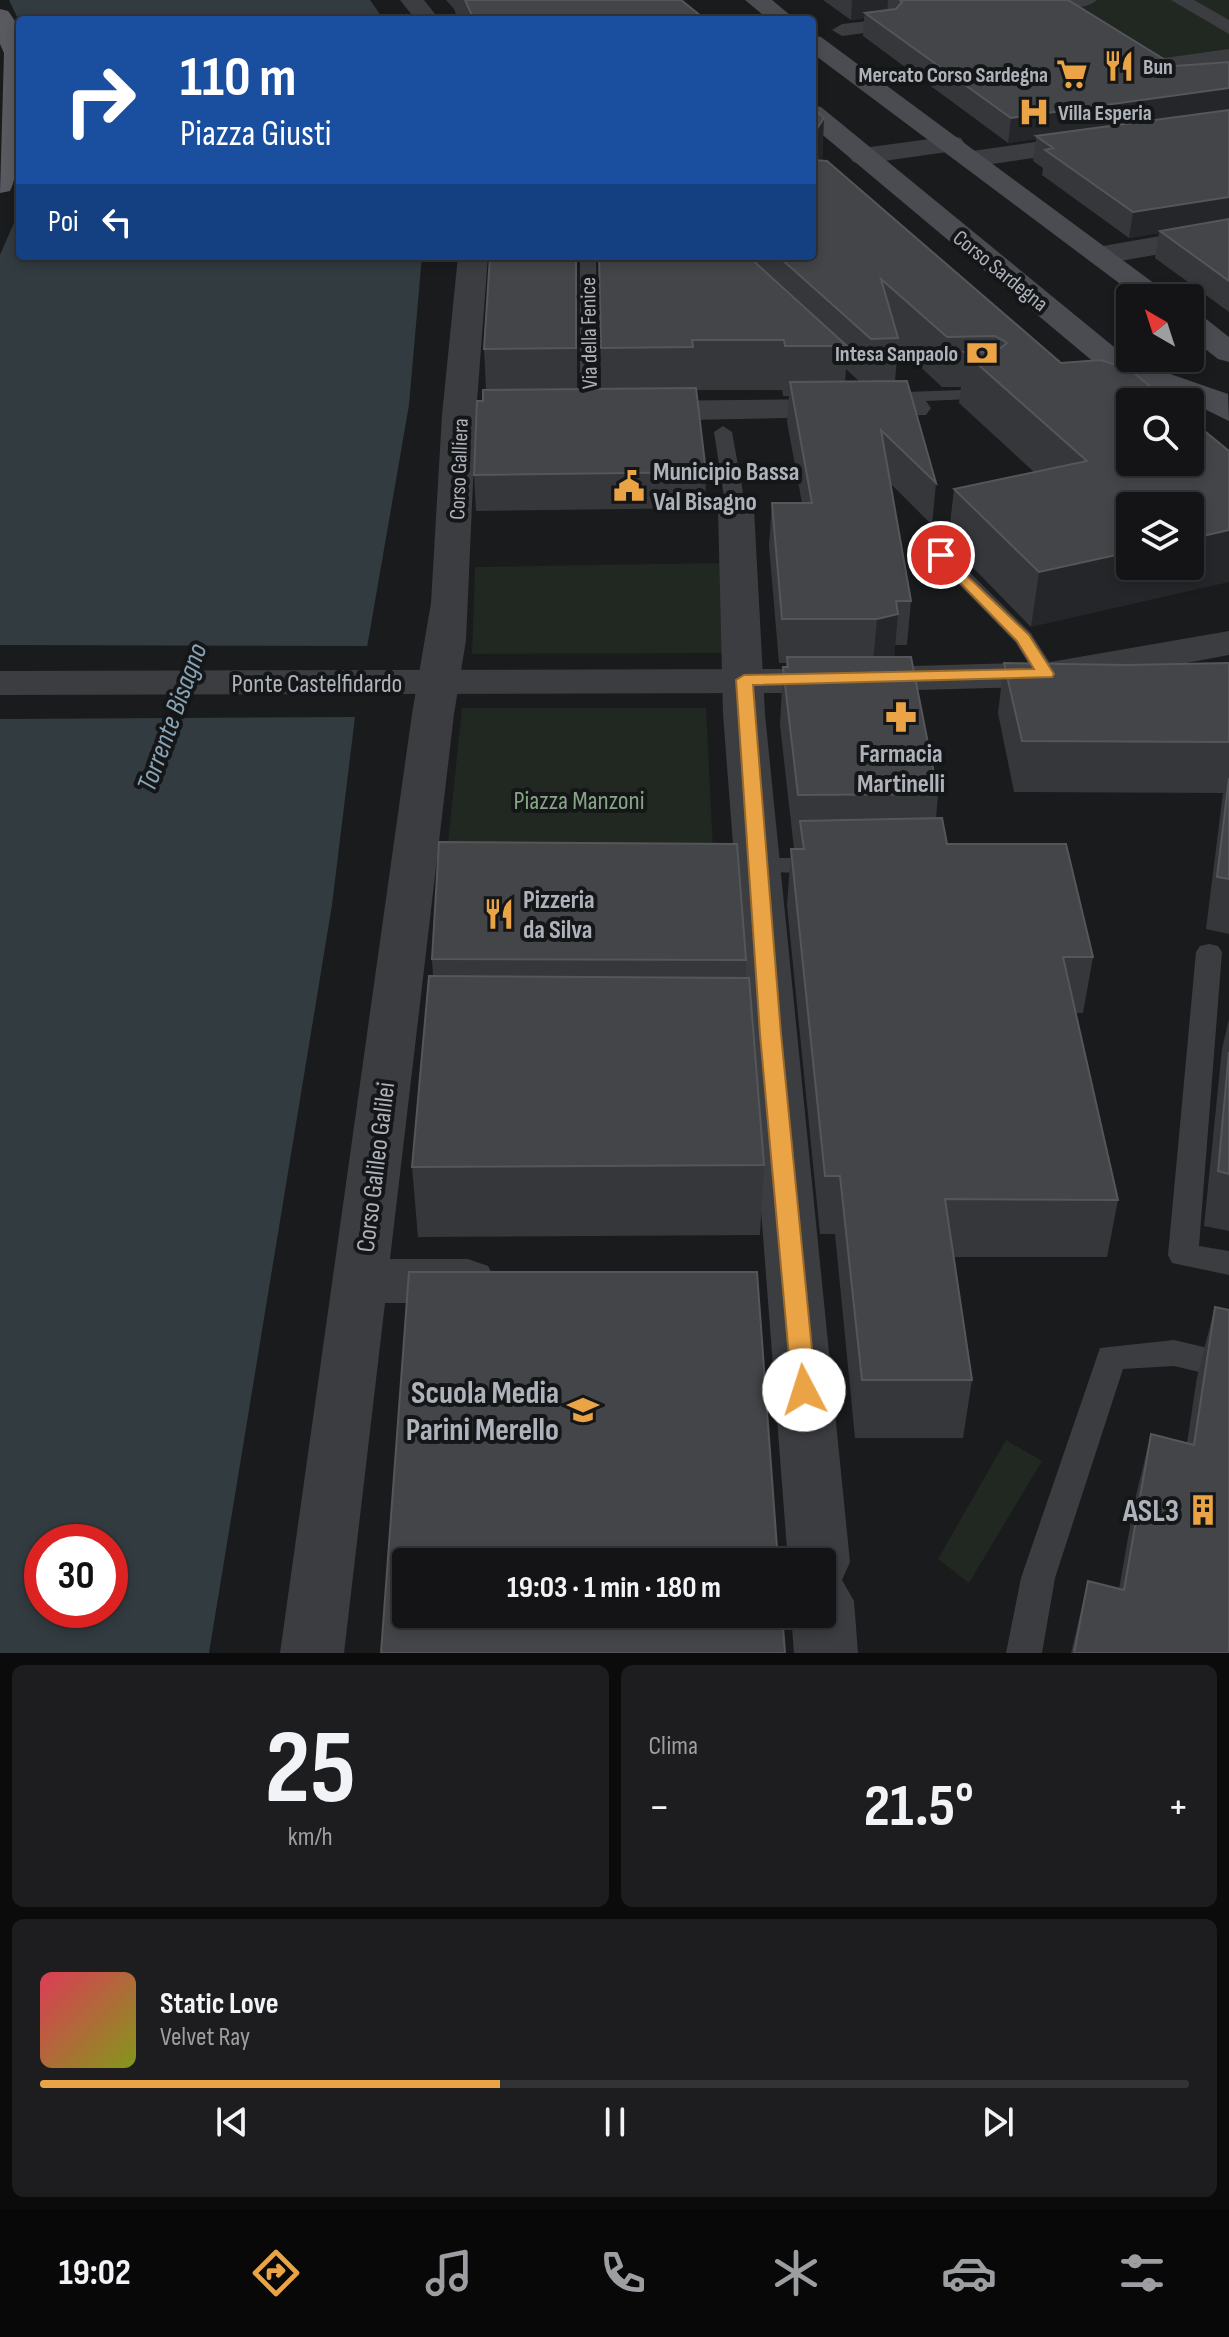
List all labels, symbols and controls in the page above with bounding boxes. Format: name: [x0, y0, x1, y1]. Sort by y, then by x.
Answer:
text: 110 m: [180, 45, 296, 112]
icon: right: [48, 48, 152, 152]
restaurant icon: Bun: [1102, 49, 1136, 83]
place label: Bun: [1143, 54, 1173, 81]
supermarket icon: Mercato Corso Sardegna: [1055, 57, 1089, 91]
place label: Mercato Corso Sardegna: [859, 62, 1048, 89]
hospital icon: Villa Esperia: [1017, 95, 1051, 129]
place label: Villa Esperia: [1058, 100, 1152, 127]
text: Piazza Giusti: [180, 113, 332, 156]
icon: left: [95, 200, 139, 244]
text: Poi: [48, 204, 79, 240]
street label: Corso Sardegna: [947, 225, 1053, 318]
street label: Via della Fenice: [575, 277, 604, 389]
north arrow: [1116, 284, 1204, 372]
map controls: [1116, 284, 1204, 580]
bank icon: Intesa Sanpaolo: [965, 336, 999, 370]
place label: Intesa Sanpaolo: [835, 341, 958, 368]
button: search: [1116, 388, 1204, 476]
street label: Corso Galliera: [444, 418, 475, 520]
place label: Municipio Bassa Val Bisagno: [653, 457, 799, 518]
public building icon: Municipio Bassa Val Bisagno: [612, 469, 646, 503]
button: layers: [1116, 492, 1204, 580]
pin: [907, 521, 975, 589]
icon: arrive: [919, 533, 963, 577]
water label: Torrente Bisagno: [130, 638, 215, 796]
street label: Ponte Castelfidardo: [232, 669, 402, 700]
pharmacy icon: Farmacia Martinelli: [884, 700, 918, 734]
place label: Farmacia Martinelli: [857, 739, 945, 800]
park label: Piazza Manzoni: [514, 786, 644, 817]
place label: Pizzeria da Silva: [523, 885, 595, 946]
restaurant icon: Pizzeria da Silva: [482, 897, 516, 931]
street label: Corso Galileo Galilei: [351, 1080, 402, 1254]
position arrow: [762, 1348, 846, 1432]
place label: Scuola Media Parini Merello: [406, 1374, 559, 1450]
school or university icon: Scuola Media Parini Merello: [566, 1393, 600, 1427]
place label: ASL3: [1122, 1492, 1179, 1531]
building icon: ASL3: [1186, 1493, 1220, 1527]
speed limit sign: 30: [24, 1524, 128, 1628]
text: 19:03 · 1 min · 180 m: [507, 1570, 721, 1606]
text: 25: [265, 1707, 356, 1832]
text: Clima: [649, 1731, 698, 1762]
text: 21.5°: [864, 1771, 974, 1843]
text: −: [649, 1781, 670, 1834]
text: +: [1167, 1781, 1189, 1834]
text: km/h: [288, 1822, 333, 1853]
text: Static Love: [160, 1986, 279, 2022]
text: Velvet Ray: [160, 2022, 250, 2053]
icon: previous: [210, 2100, 254, 2144]
icon: pause: [593, 2100, 637, 2144]
icon: next: [976, 2100, 1020, 2144]
icon: directions: [248, 2245, 304, 2301]
icon: music: [421, 2245, 477, 2301]
icon: phone: [595, 2245, 651, 2301]
icon: climate: [768, 2245, 824, 2301]
icon: car: [941, 2245, 997, 2301]
icon: filters: [1114, 2245, 1170, 2301]
text: 19:02: [59, 2252, 131, 2295]

